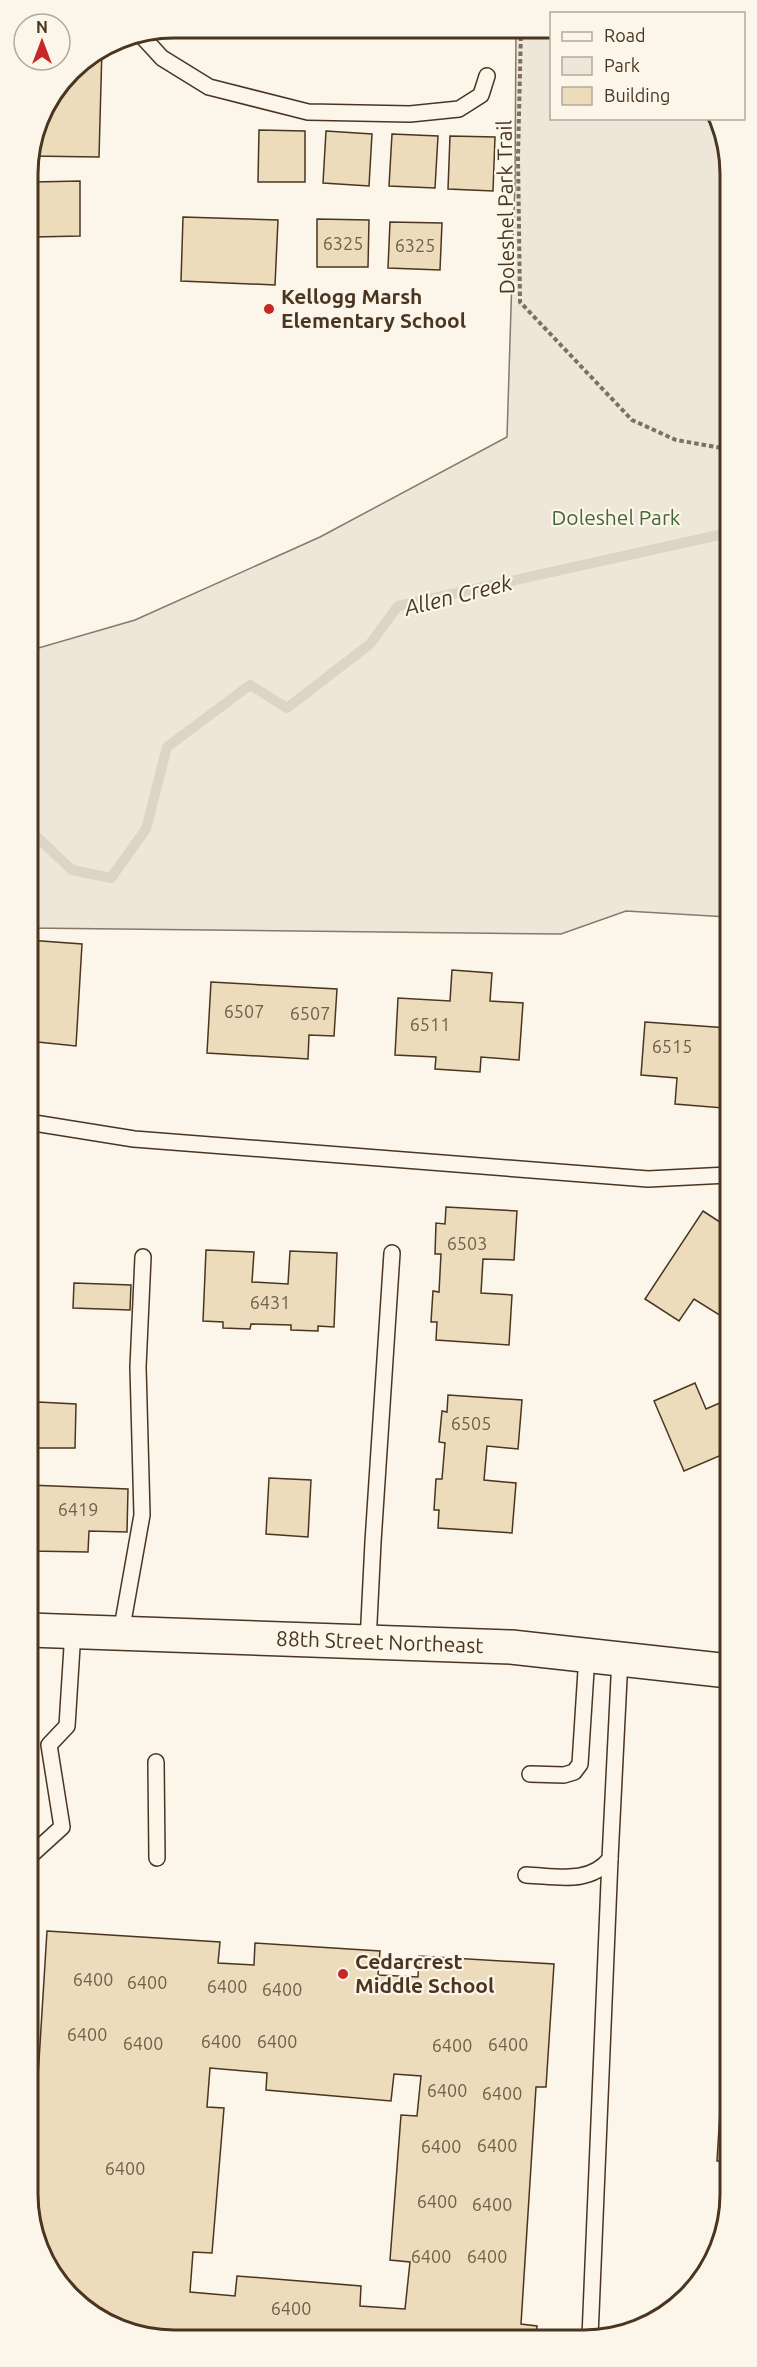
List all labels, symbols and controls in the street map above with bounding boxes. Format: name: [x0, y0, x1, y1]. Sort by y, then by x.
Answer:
north arrow: [12, 12, 72, 72]
legend: [550, 12, 745, 120]
text: N: [36, 18, 48, 36]
text: Road: [604, 25, 646, 45]
text: Park: [604, 55, 640, 75]
text: Building: [604, 85, 670, 105]
street label: Doleshel Park Trail: [491, 120, 519, 294]
house number: 6325: [323, 233, 363, 253]
house number: 6325: [395, 235, 435, 255]
place label: Kellogg Marsh Elementary School: [281, 284, 466, 332]
marker: Kellogg Marsh Elementary School: [262, 302, 276, 316]
park label: Doleshel Park: [552, 505, 681, 529]
water label: Allen Creek: [400, 569, 515, 620]
house number: 6507: [224, 1001, 264, 1021]
house number: 6507: [290, 1003, 330, 1023]
house number: 6511: [410, 1014, 450, 1034]
house number: 6515: [652, 1036, 692, 1056]
house number: 6503: [447, 1233, 487, 1253]
house number: 6431: [250, 1292, 290, 1312]
house number: 6505: [451, 1413, 491, 1433]
house number: 6419: [58, 1499, 98, 1519]
street label: 88th Street Northeast: [276, 1626, 484, 1657]
place label: Cedarcrest Middle School: [355, 1949, 494, 1997]
marker: Cedarcrest Middle School: [336, 1967, 350, 1981]
house number: 6400: [73, 1969, 113, 1989]
house number: 6400: [127, 1972, 167, 1992]
house number: 6400: [207, 1976, 247, 1996]
house number: 6400: [262, 1979, 302, 1999]
house number: 6400: [67, 2024, 107, 2044]
house number: 6400: [201, 2031, 241, 2051]
house number: 6400: [257, 2031, 297, 2051]
house number: 6400: [123, 2033, 163, 2053]
house number: 6400: [488, 2034, 528, 2054]
house number: 6400: [432, 2035, 472, 2055]
house number: 6400: [427, 2080, 467, 2100]
house number: 6400: [482, 2083, 522, 2103]
house number: 6400: [477, 2135, 517, 2155]
house number: 6400: [421, 2136, 461, 2156]
house number: 6400: [105, 2158, 145, 2178]
house number: 6400: [417, 2191, 457, 2211]
house number: 6400: [472, 2194, 512, 2214]
house number: 6400: [411, 2246, 451, 2266]
house number: 6400: [467, 2246, 507, 2266]
house number: 6400: [271, 2298, 311, 2318]

